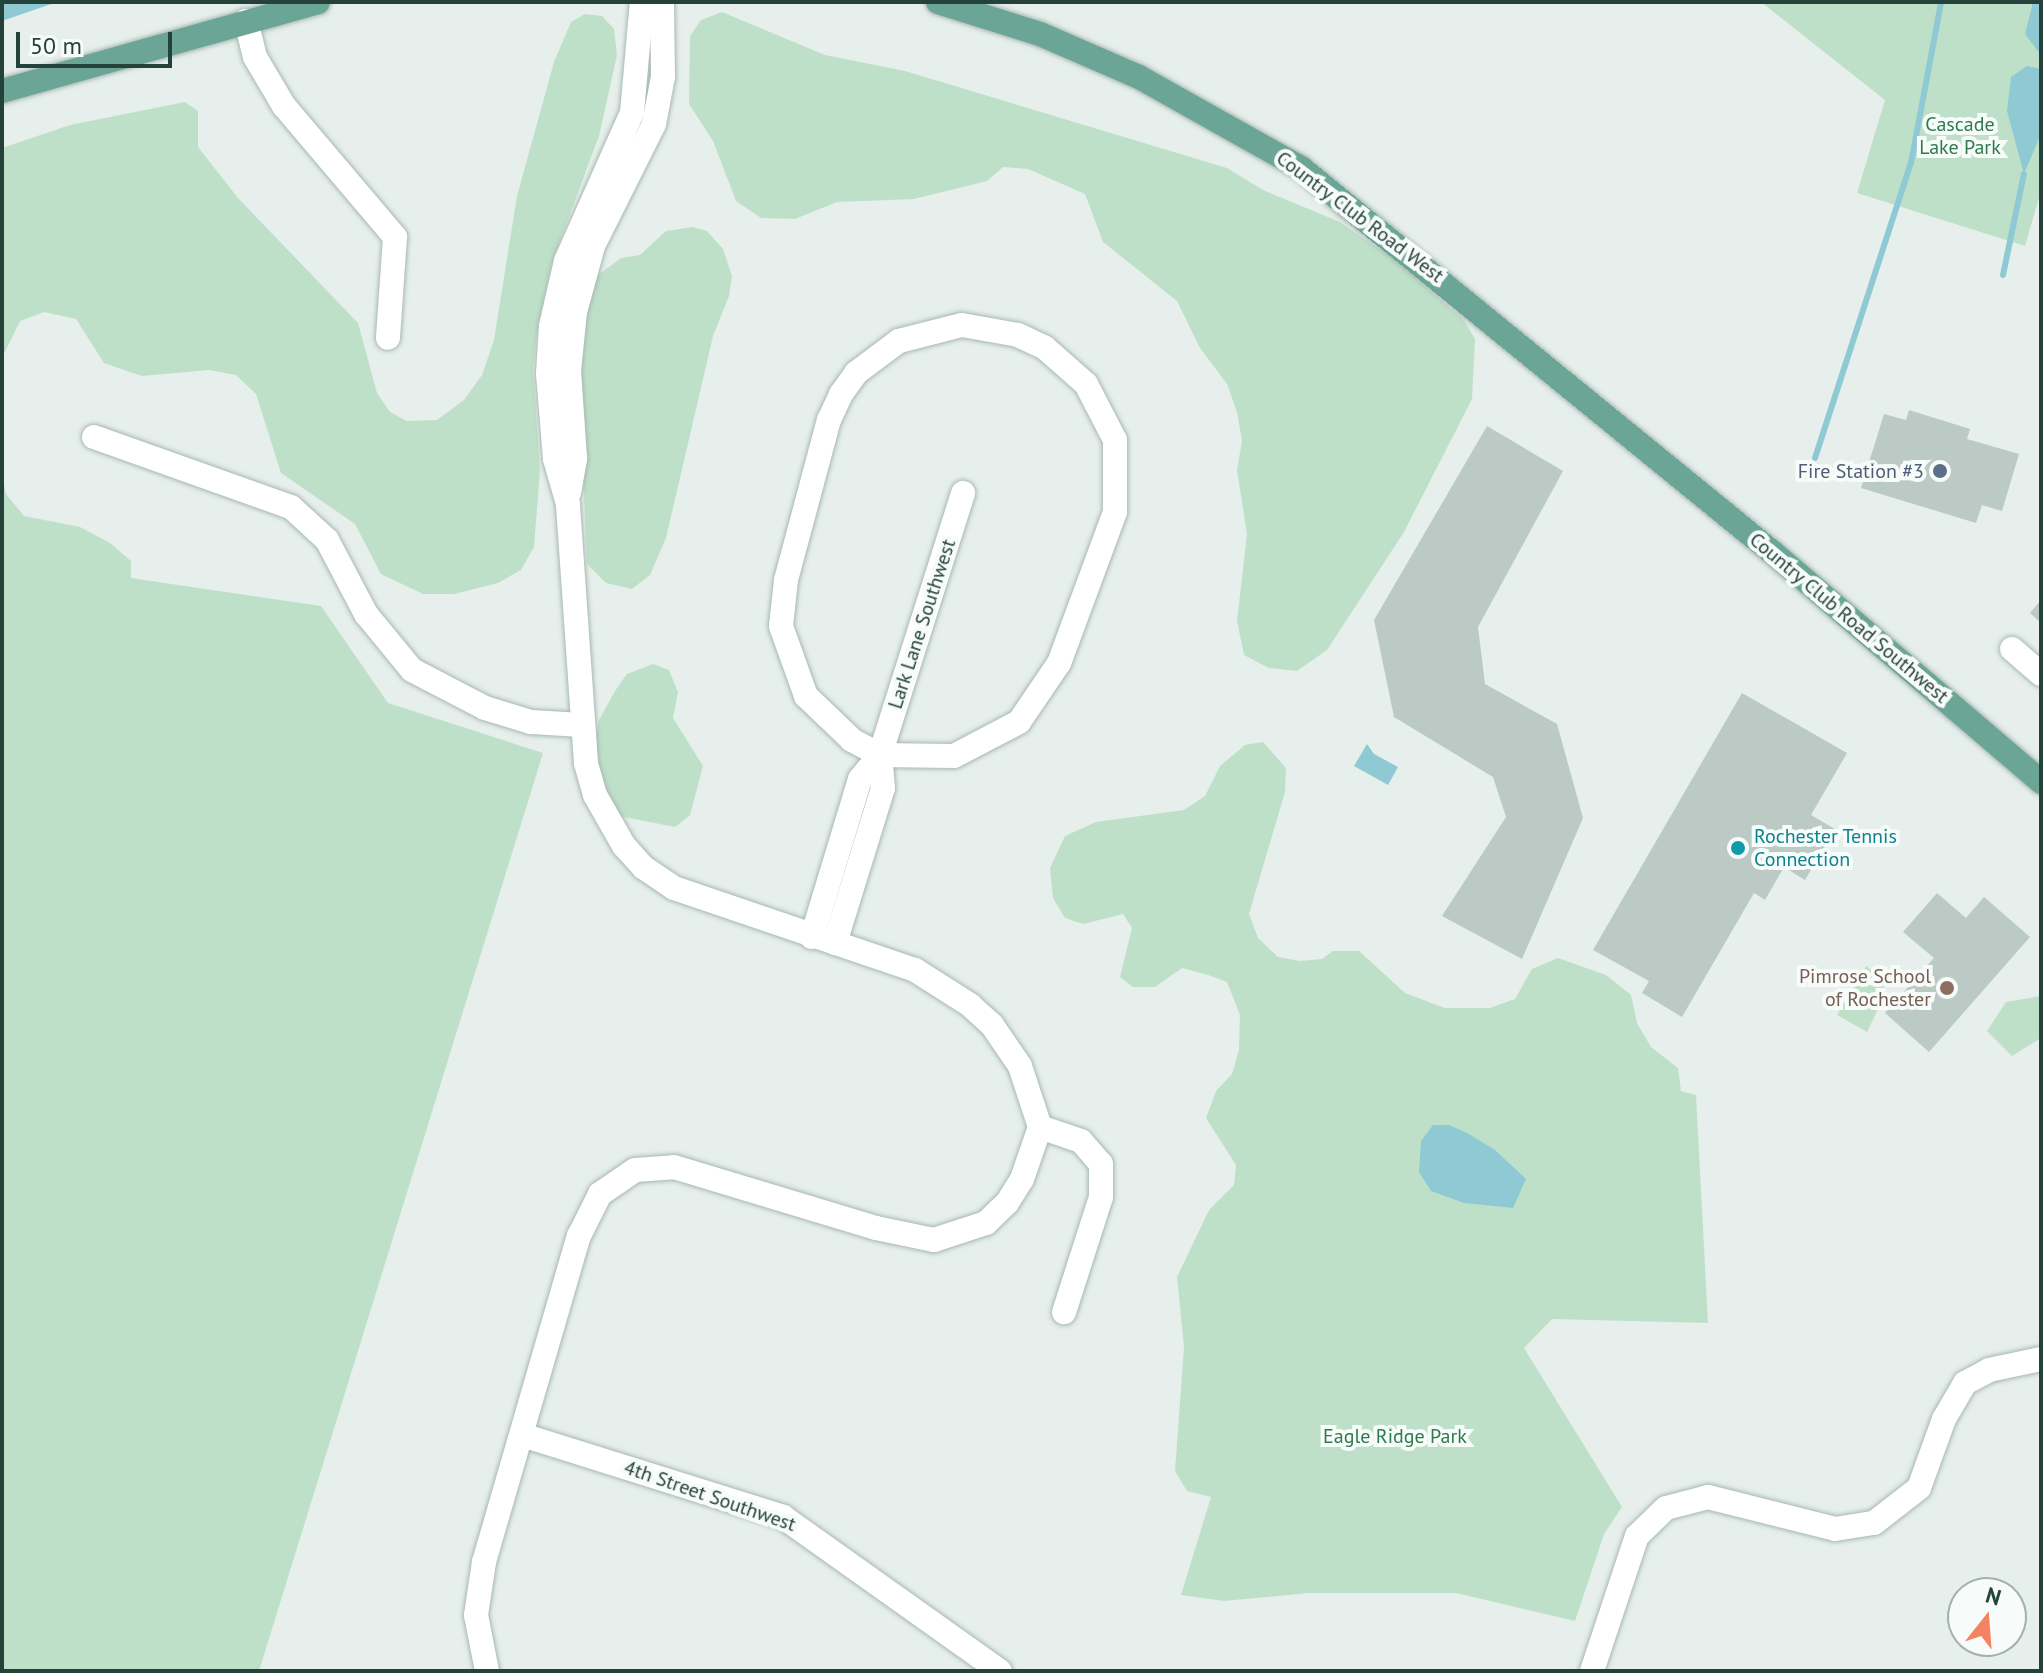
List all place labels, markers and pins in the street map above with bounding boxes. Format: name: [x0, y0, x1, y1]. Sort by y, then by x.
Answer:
place label: Fire Station #3: [1798, 459, 1924, 483]
marker: Fire Station #3: [1931, 462, 1949, 480]
place label: Rochester Tennis Connection: [1754, 824, 1897, 871]
marker: Rochester Tennis Connection: [1729, 839, 1747, 857]
place label: Pimrose School of Rochester: [1799, 964, 1931, 1011]
marker: Pimrose School of Rochester: [1938, 979, 1956, 997]

